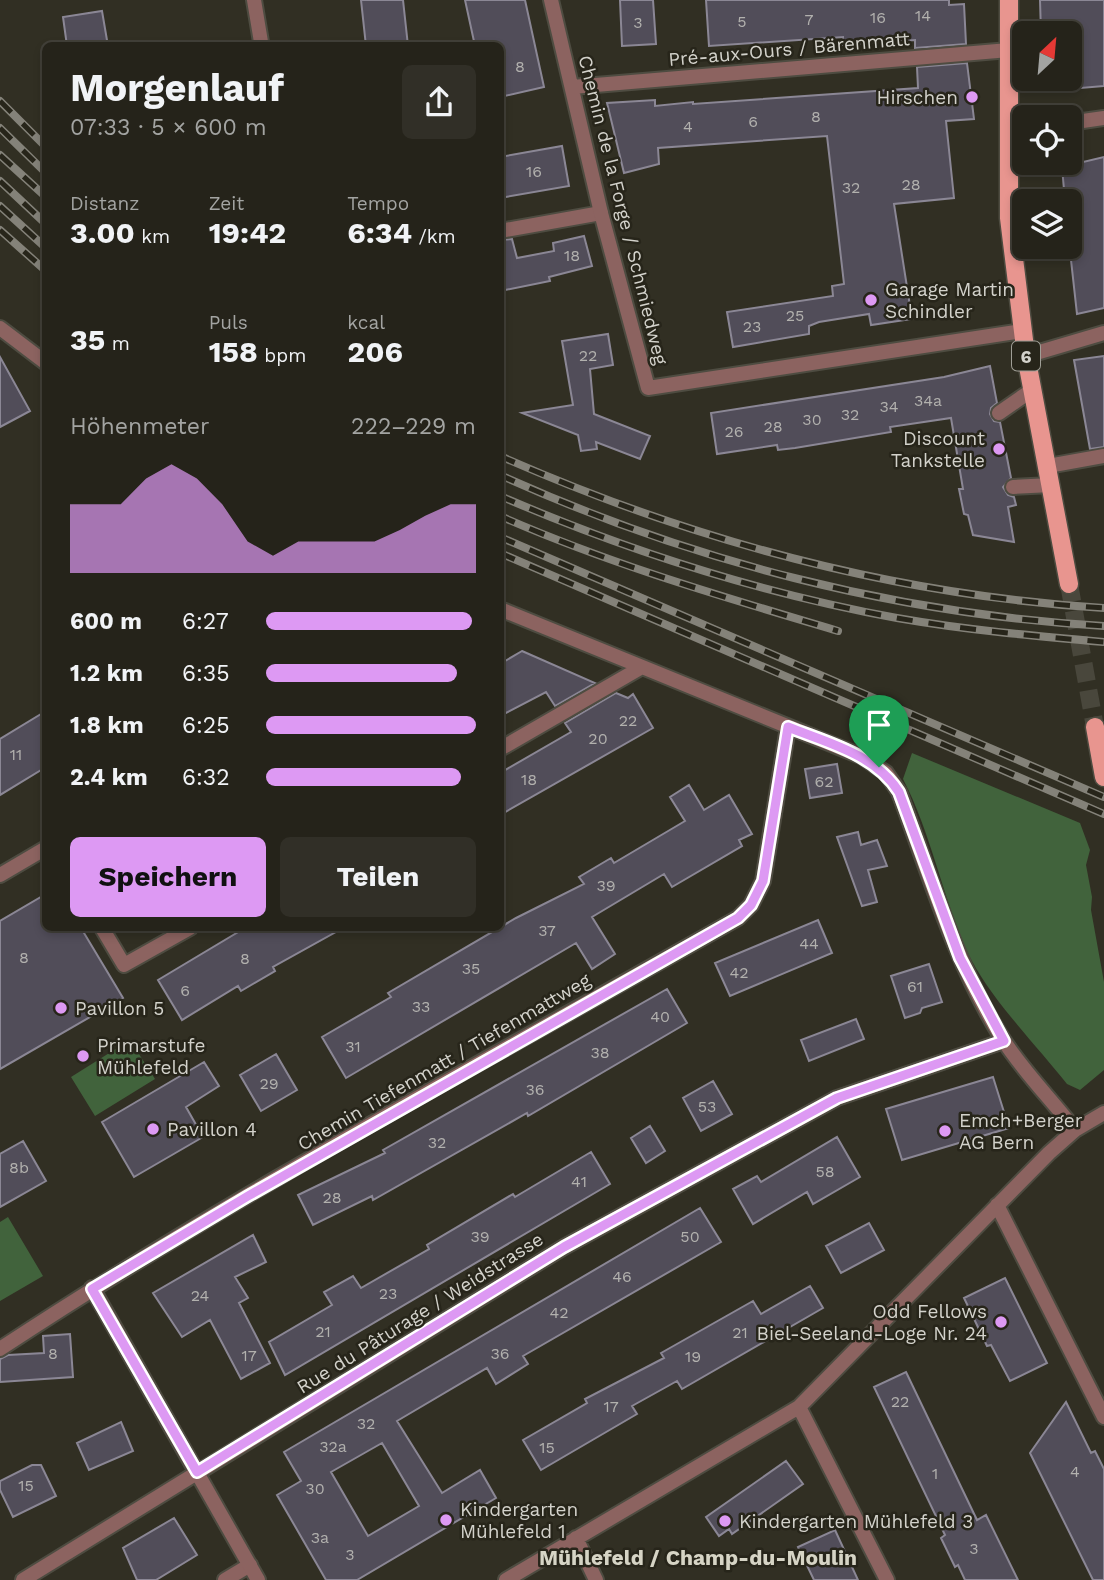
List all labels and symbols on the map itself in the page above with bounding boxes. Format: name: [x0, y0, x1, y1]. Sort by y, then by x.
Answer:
house number: 14: [915, 6, 931, 25]
house number: 16: [870, 8, 886, 27]
house number: 7: [805, 10, 814, 29]
house number: 5: [737, 12, 747, 31]
house number: 3: [633, 13, 643, 32]
north arrow: [1012, 21, 1082, 91]
street label: Pré-aux-Ours / Bärenmatt: [667, 27, 911, 71]
street label: Chemin de la Forge / Schmiedweg: [573, 53, 673, 368]
house number: 8: [515, 57, 525, 76]
place label: Hirschen: [877, 86, 958, 109]
marker: Hirschen: [964, 89, 980, 105]
house number: 8: [811, 107, 821, 126]
house number: 6: [748, 112, 758, 131]
house number: 4: [683, 117, 693, 136]
house number: 16: [526, 162, 542, 181]
house number: 28: [901, 175, 921, 194]
house number: 32: [842, 178, 860, 197]
house number: 18: [564, 246, 580, 265]
place label: Garage Martin Schindler: [885, 278, 1014, 323]
marker: Garage Martin Schindler: [863, 292, 879, 308]
house number: 25: [786, 306, 804, 325]
house number: 23: [743, 317, 761, 336]
road number: 6: [1012, 342, 1040, 370]
house number: 22: [579, 346, 597, 365]
house number: 34a: [914, 391, 942, 410]
house number: 34: [879, 397, 899, 416]
house number: 32: [841, 405, 859, 424]
house number: 30: [802, 410, 822, 429]
house number: 28: [763, 417, 783, 436]
house number: 26: [724, 422, 744, 441]
place label: Discount Tankstelle: [891, 427, 985, 472]
marker: Discount Tankstelle: [991, 441, 1007, 457]
pin: [849, 695, 909, 767]
house number: 22: [619, 711, 637, 730]
house number: 20: [588, 729, 608, 748]
house number: 11: [10, 745, 22, 764]
house number: 18: [521, 770, 537, 789]
house number: 62: [814, 772, 834, 791]
house number: 39: [596, 876, 616, 895]
house number: 37: [538, 921, 556, 940]
house number: 44: [799, 934, 819, 953]
house number: 8: [19, 948, 29, 967]
house number: 8: [240, 949, 250, 968]
house number: 35: [462, 959, 480, 978]
house number: 42: [729, 963, 749, 982]
street label: Chemin Tiefenmatt / Tiefenmattweg: [293, 968, 595, 1156]
house number: 61: [907, 977, 923, 996]
house number: 6: [180, 981, 190, 1000]
place label: Pavillon 5: [75, 997, 164, 1020]
house number: 33: [412, 997, 430, 1016]
marker: Pavillon 5: [53, 1000, 69, 1016]
house number: 40: [650, 1007, 670, 1026]
place label: Primarstufe Mühlefeld: [97, 1034, 205, 1079]
house number: 31: [345, 1037, 361, 1056]
house number: 38: [590, 1043, 610, 1062]
marker: Primarstufe Mühlefeld: [75, 1048, 91, 1064]
house number: 29: [259, 1074, 279, 1093]
house number: 36: [525, 1080, 545, 1099]
house number: 53: [698, 1097, 716, 1116]
place label: Emch+Berger AG Bern: [959, 1109, 1083, 1154]
place label: Pavillon 4: [167, 1118, 257, 1141]
marker: Pavillon 4: [145, 1121, 161, 1137]
marker: Emch+Berger AG Bern: [937, 1123, 953, 1139]
house number: 32: [428, 1133, 446, 1152]
house number: 8b: [9, 1158, 29, 1177]
house number: 58: [815, 1162, 835, 1181]
house number: 41: [571, 1172, 587, 1191]
house number: 28: [322, 1188, 342, 1207]
street label: Rue du Pâturage / Weidstrasse: [293, 1227, 547, 1399]
house number: 39: [470, 1227, 490, 1246]
house number: 50: [680, 1227, 700, 1246]
house number: 46: [612, 1267, 632, 1286]
house number: 23: [379, 1284, 397, 1303]
house number: 24: [191, 1286, 210, 1305]
place label: Odd Fellows Biel-Seeland-Loge Nr. 24: [757, 1300, 987, 1345]
house number: 42: [549, 1303, 569, 1322]
marker: Odd Fellows Biel-Seeland-Loge Nr. 24: [993, 1314, 1009, 1330]
house number: 21: [315, 1322, 331, 1341]
house number: 21: [732, 1323, 748, 1342]
house number: 8: [48, 1344, 58, 1363]
house number: 36: [490, 1344, 510, 1363]
house number: 17: [241, 1346, 257, 1365]
house number: 19: [685, 1347, 701, 1366]
house number: 22: [891, 1392, 909, 1411]
house number: 17: [603, 1397, 619, 1416]
house number: 32: [357, 1414, 375, 1433]
house number: 32a: [319, 1437, 347, 1456]
house number: 15: [539, 1438, 555, 1457]
house number: 4: [1070, 1462, 1080, 1481]
house number: 1: [932, 1464, 938, 1483]
house number: 15: [18, 1476, 34, 1495]
house number: 30: [305, 1479, 325, 1498]
place label: Kindergarten Mühlefeld 1: [460, 1498, 578, 1543]
place label: Kindergarten Mühlefeld 3: [739, 1510, 973, 1533]
marker: Kindergarten Mühlefeld 1: [438, 1512, 454, 1528]
marker: Kindergarten Mühlefeld 3: [717, 1513, 733, 1529]
house number: 3a: [311, 1528, 329, 1547]
house number: 3: [969, 1539, 979, 1558]
house number: 3: [345, 1545, 355, 1564]
district label: Mühlefeld / Champ-du-Moulin: [539, 1545, 857, 1570]

